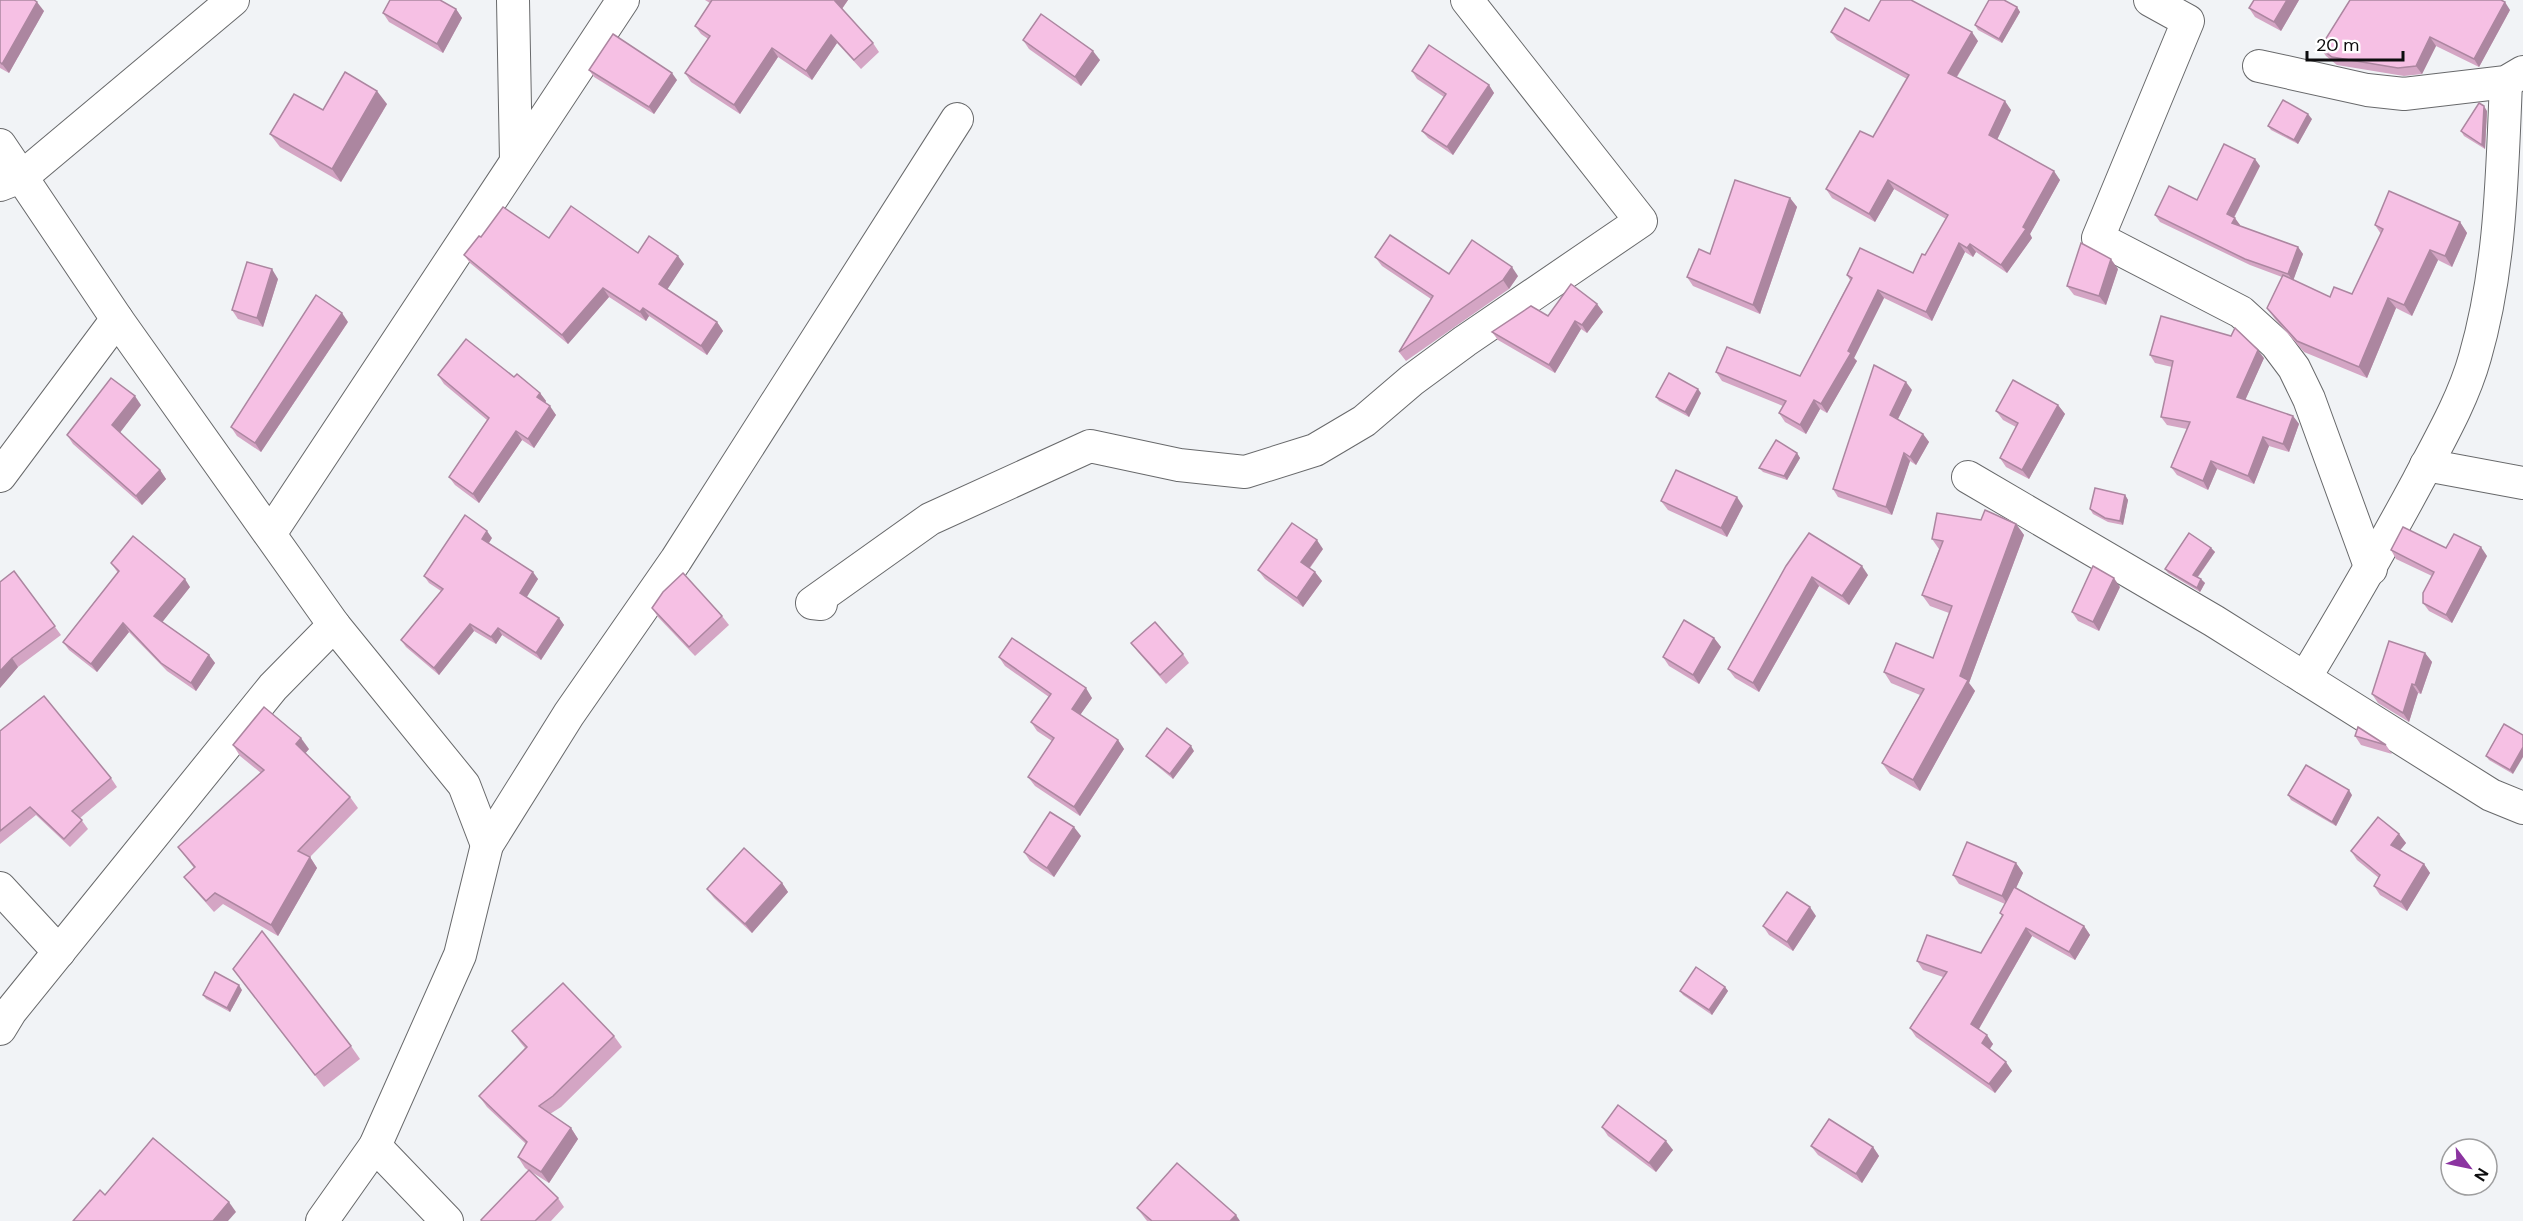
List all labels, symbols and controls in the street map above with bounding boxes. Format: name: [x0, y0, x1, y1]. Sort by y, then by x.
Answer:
scale bar: [2307, 24, 2403, 62]
text: 20 m: [2316, 33, 2359, 57]
north arrow: [2439, 1137, 2499, 1197]
text: N: [2469, 1164, 2493, 1185]

